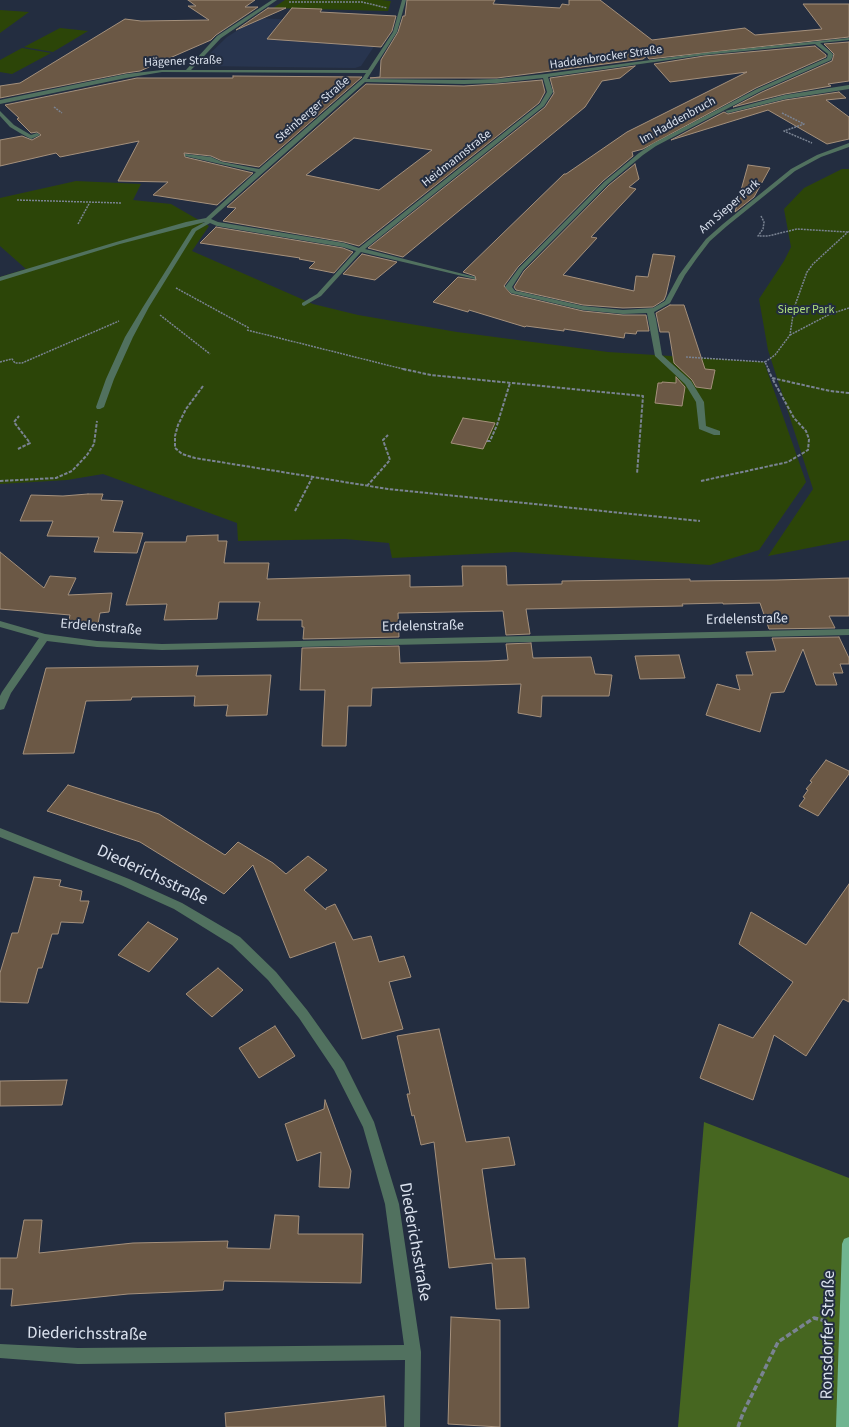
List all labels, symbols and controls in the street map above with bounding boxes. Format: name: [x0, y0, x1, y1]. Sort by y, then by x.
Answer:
street label: Haddenbrocker Straße: [549, 43, 663, 73]
street label: Hägener Straße: [144, 53, 222, 71]
street label: Steinberger Straße: [273, 74, 353, 146]
street label: Im Haddenbruch: [638, 94, 718, 148]
street label: Heidmannstraße: [419, 127, 495, 191]
street label: Am Sieper Park: [697, 177, 763, 237]
park label: Sieper Park: [778, 303, 834, 317]
street label: Erdelenstraße: [706, 611, 788, 629]
street label: Erdelenstraße: [59, 616, 143, 640]
street label: Erdelenstraße: [382, 618, 464, 636]
street label: Diederichsstraße: [93, 841, 211, 911]
street label: Diederichsstraße: [394, 1181, 434, 1303]
street label: Ronsdorfer Straße: [818, 1270, 840, 1400]
street label: Diederichsstraße: [27, 1324, 147, 1346]

